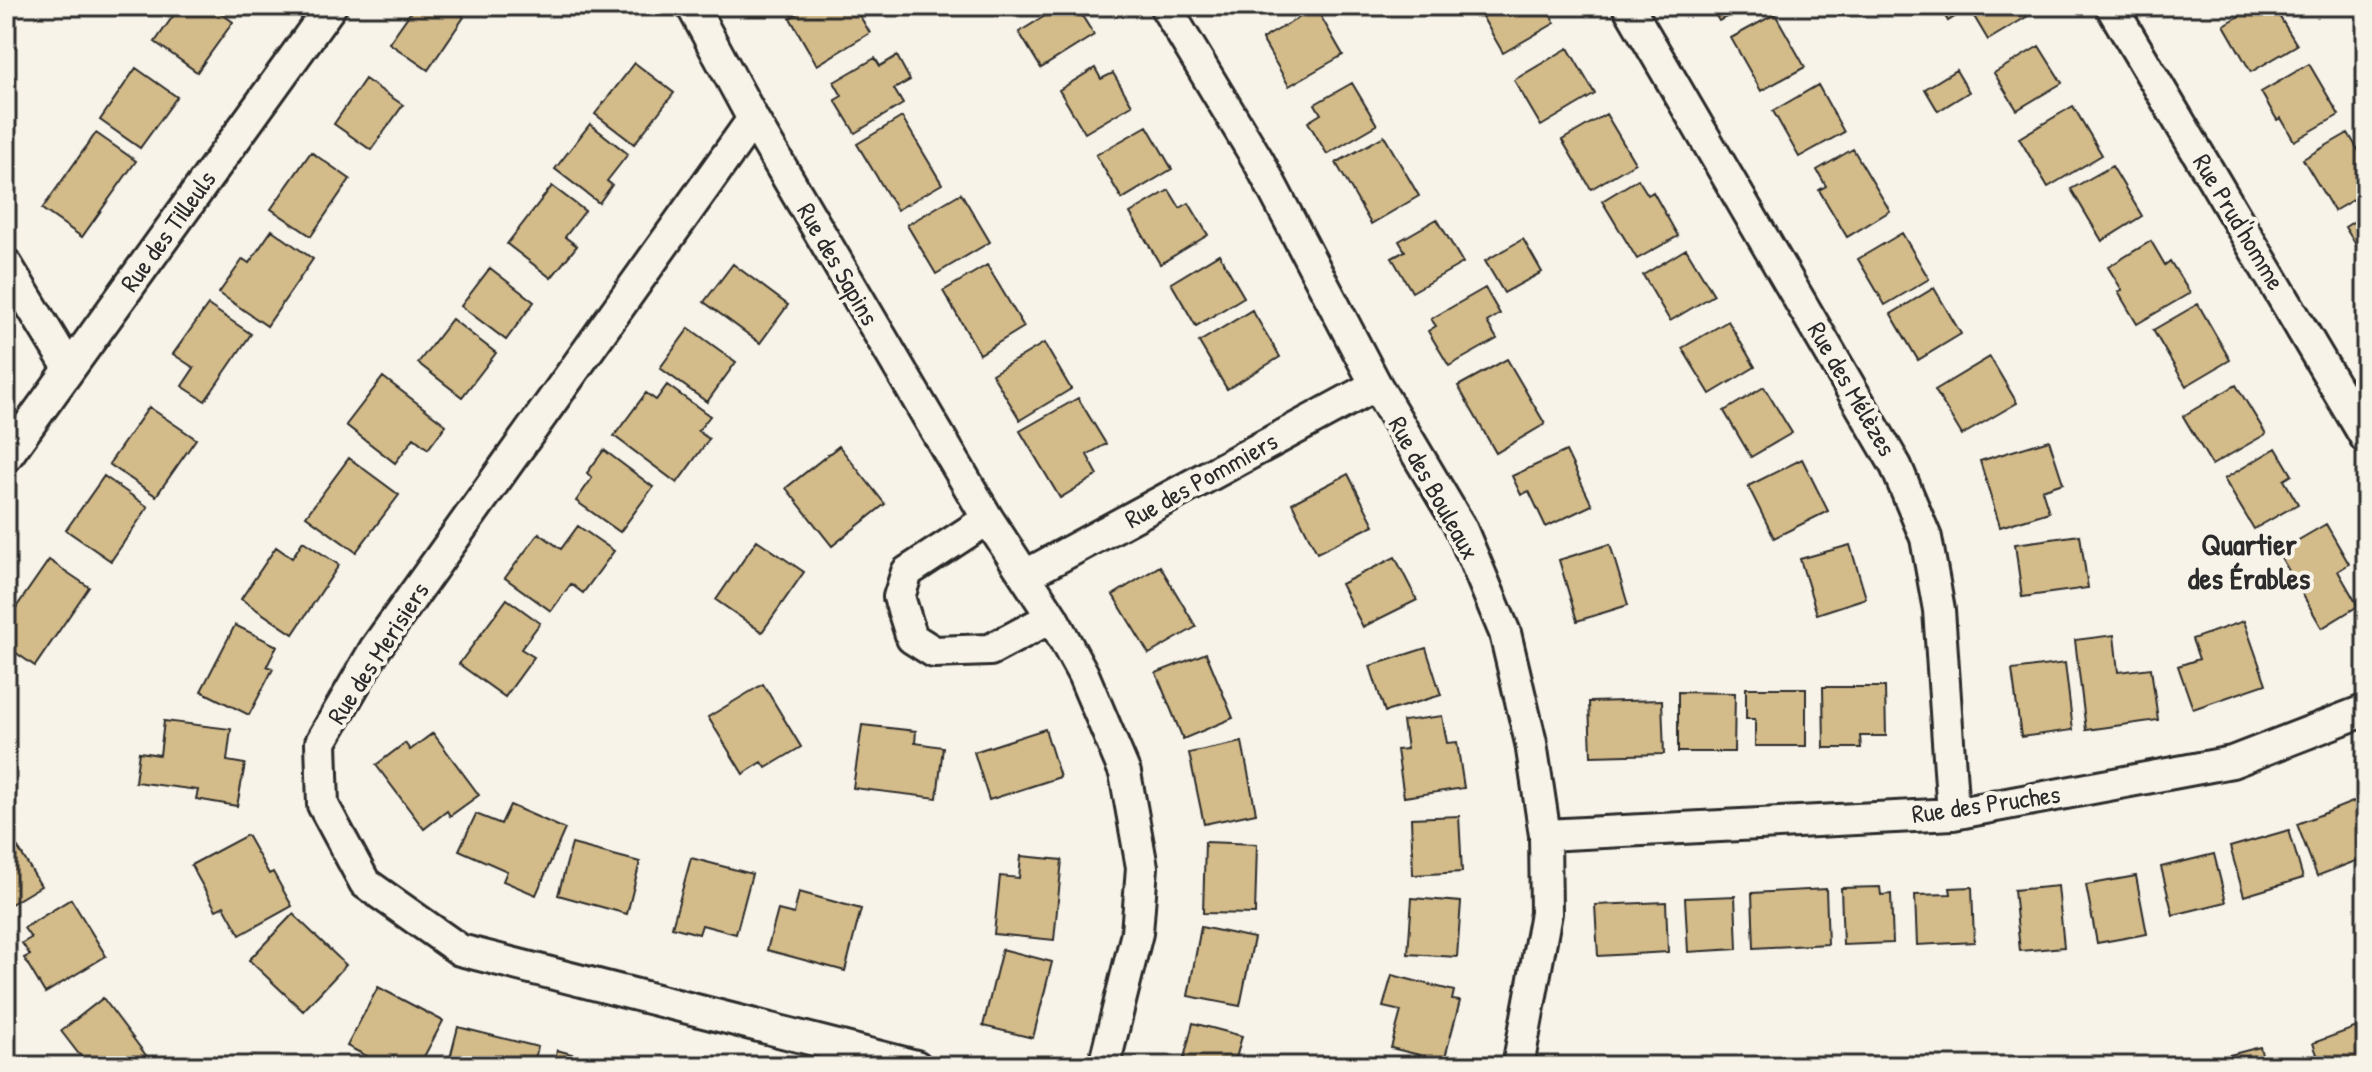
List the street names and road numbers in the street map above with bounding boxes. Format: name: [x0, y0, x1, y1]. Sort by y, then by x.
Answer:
street label: Rue Prud'homme: [2185, 147, 2294, 296]
street label: Rue des Tilleuls: [112, 163, 223, 298]
street label: Rue des Sapins: [789, 196, 888, 331]
street label: Rue des Mélèzes: [1800, 315, 1905, 462]
street label: Rue des Bouleaux: [1381, 410, 1488, 566]
street label: Rue des Pommiers: [1118, 423, 1283, 536]
street label: Rue des Merisiers: [319, 575, 437, 731]
street label: Rue des Pruches: [1910, 776, 2062, 831]

